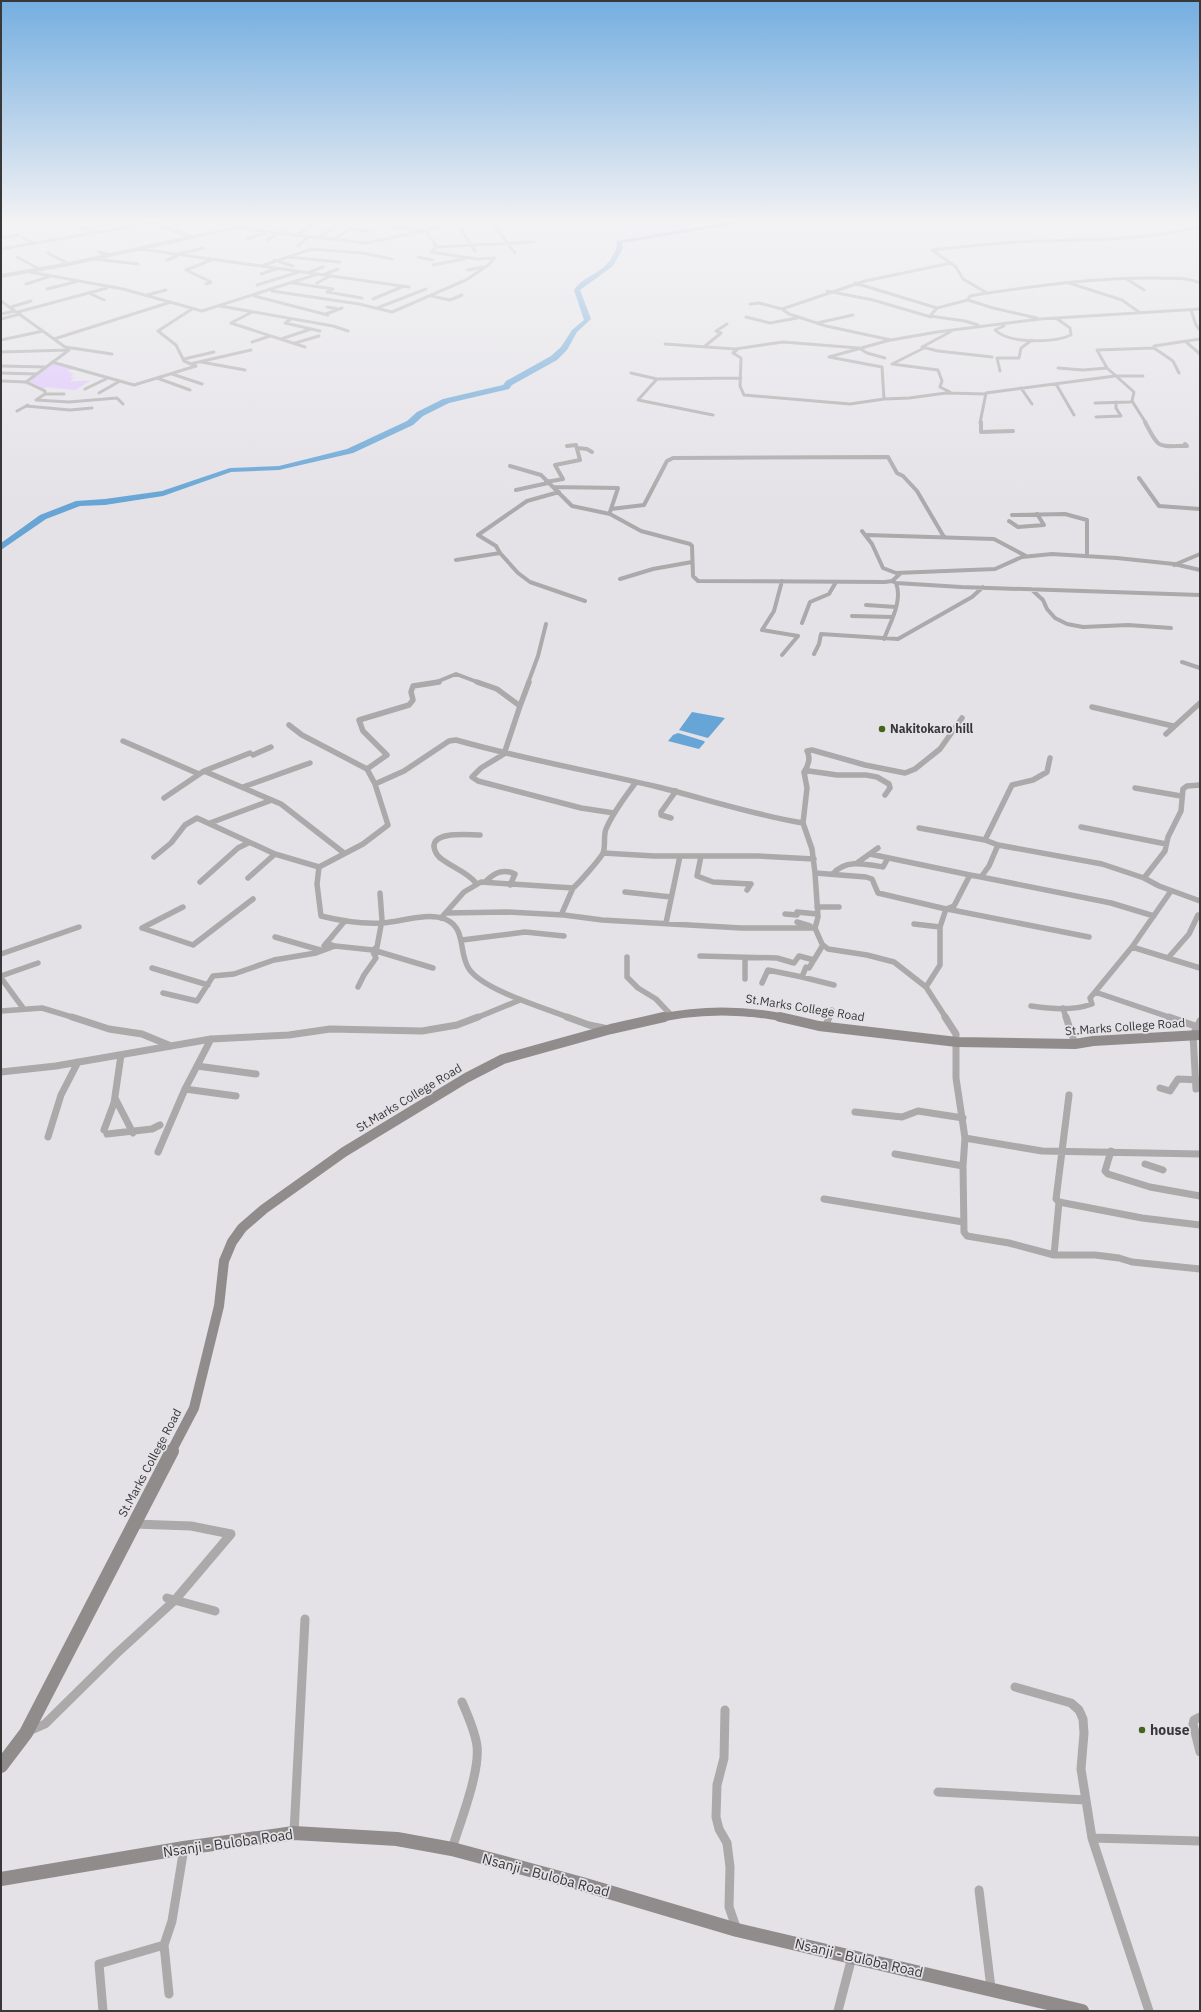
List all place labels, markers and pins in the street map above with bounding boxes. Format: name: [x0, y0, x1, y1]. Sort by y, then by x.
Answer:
place label: Nakitokaro hill: [890, 721, 973, 736]
marker: Nakitokaro hill: [877, 724, 887, 734]
place label: house: [1150, 1721, 1190, 1739]
marker: house: [1137, 1725, 1147, 1735]

